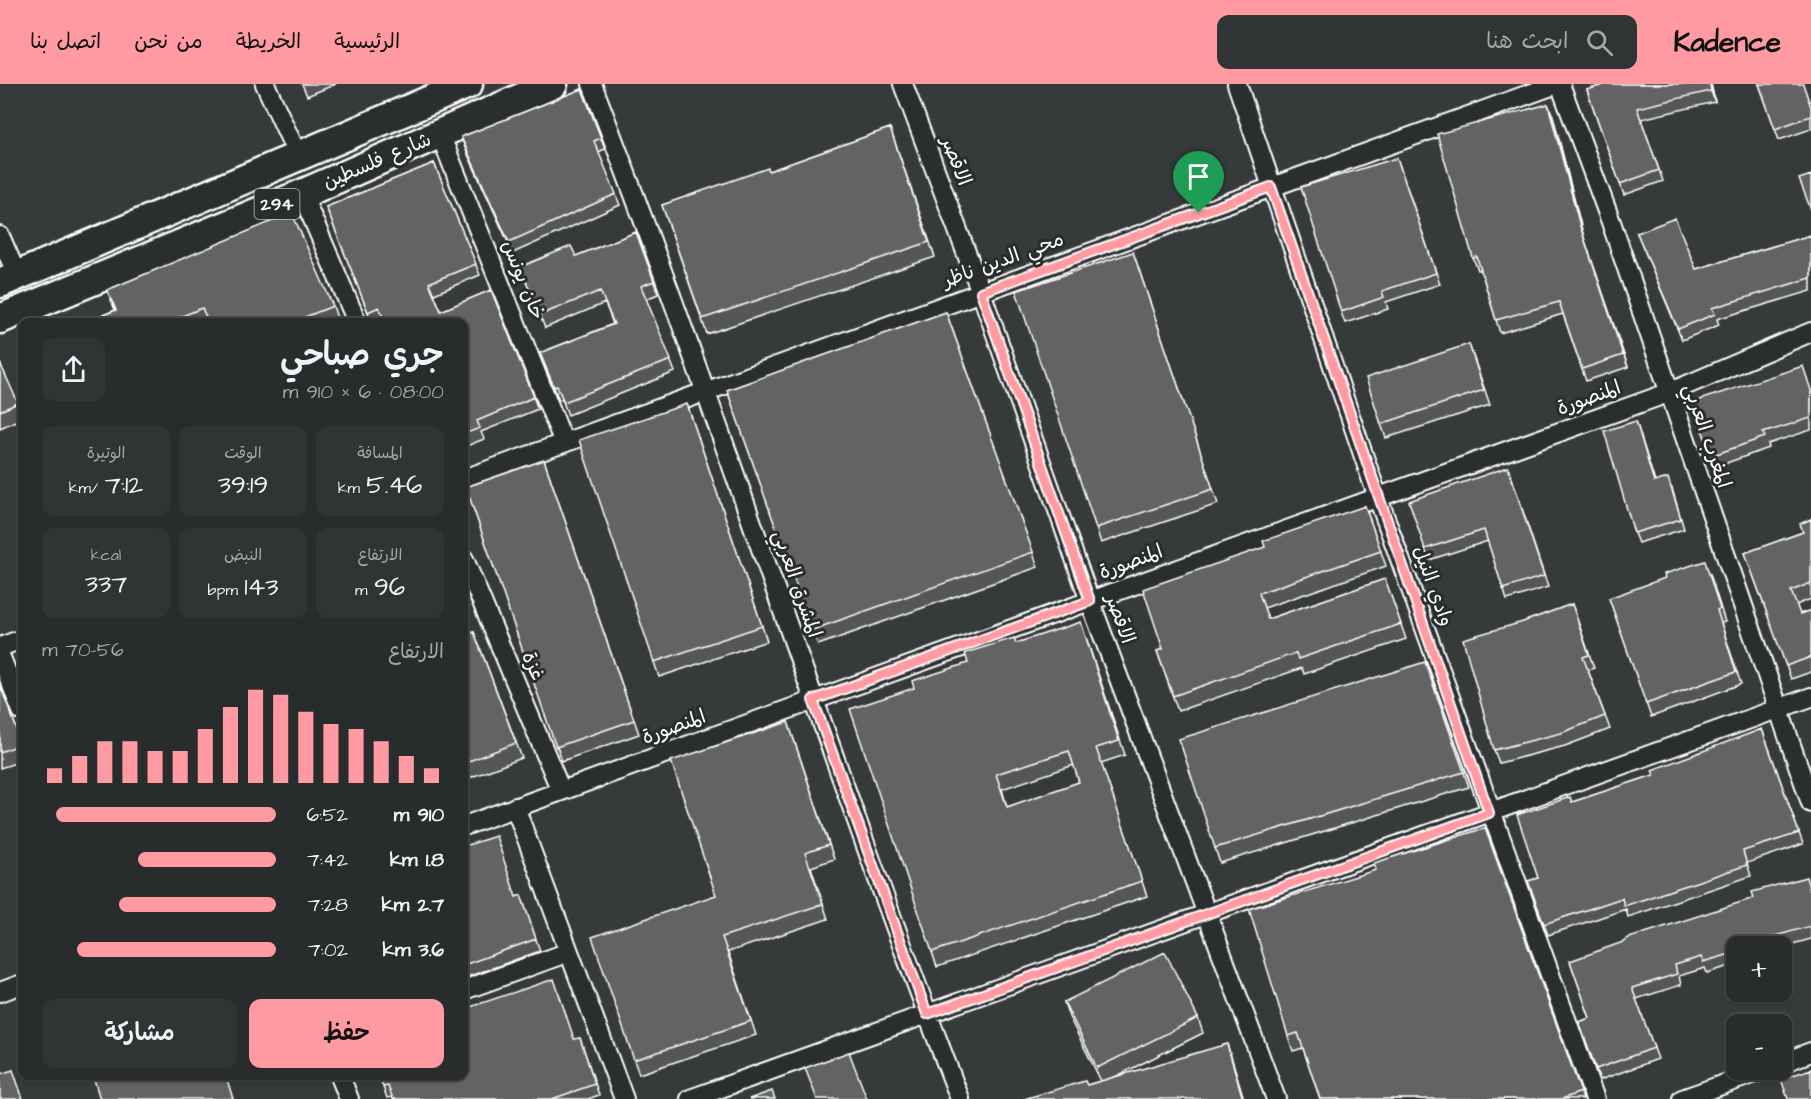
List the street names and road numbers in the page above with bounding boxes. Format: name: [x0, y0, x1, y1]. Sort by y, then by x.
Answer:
street label: شارع فلسطين: [318, 126, 436, 196]
street label: الاقصر: [933, 130, 978, 190]
road number: 294: [254, 189, 300, 219]
street label: محي الدين ناظر: [936, 225, 1069, 298]
street label: خان يونس: [494, 236, 552, 324]
street label: المنصورة: [1553, 373, 1625, 423]
street label: المغرب العربي: [1673, 380, 1738, 493]
street label: المشرق العربي: [763, 527, 828, 642]
street label: المنصورة: [1095, 537, 1167, 587]
street label: وادي النيل: [1406, 542, 1460, 630]
street label: الاقصر: [1097, 588, 1142, 648]
street label: غزة: [514, 647, 552, 685]
street label: المنصورة: [638, 702, 710, 752]

